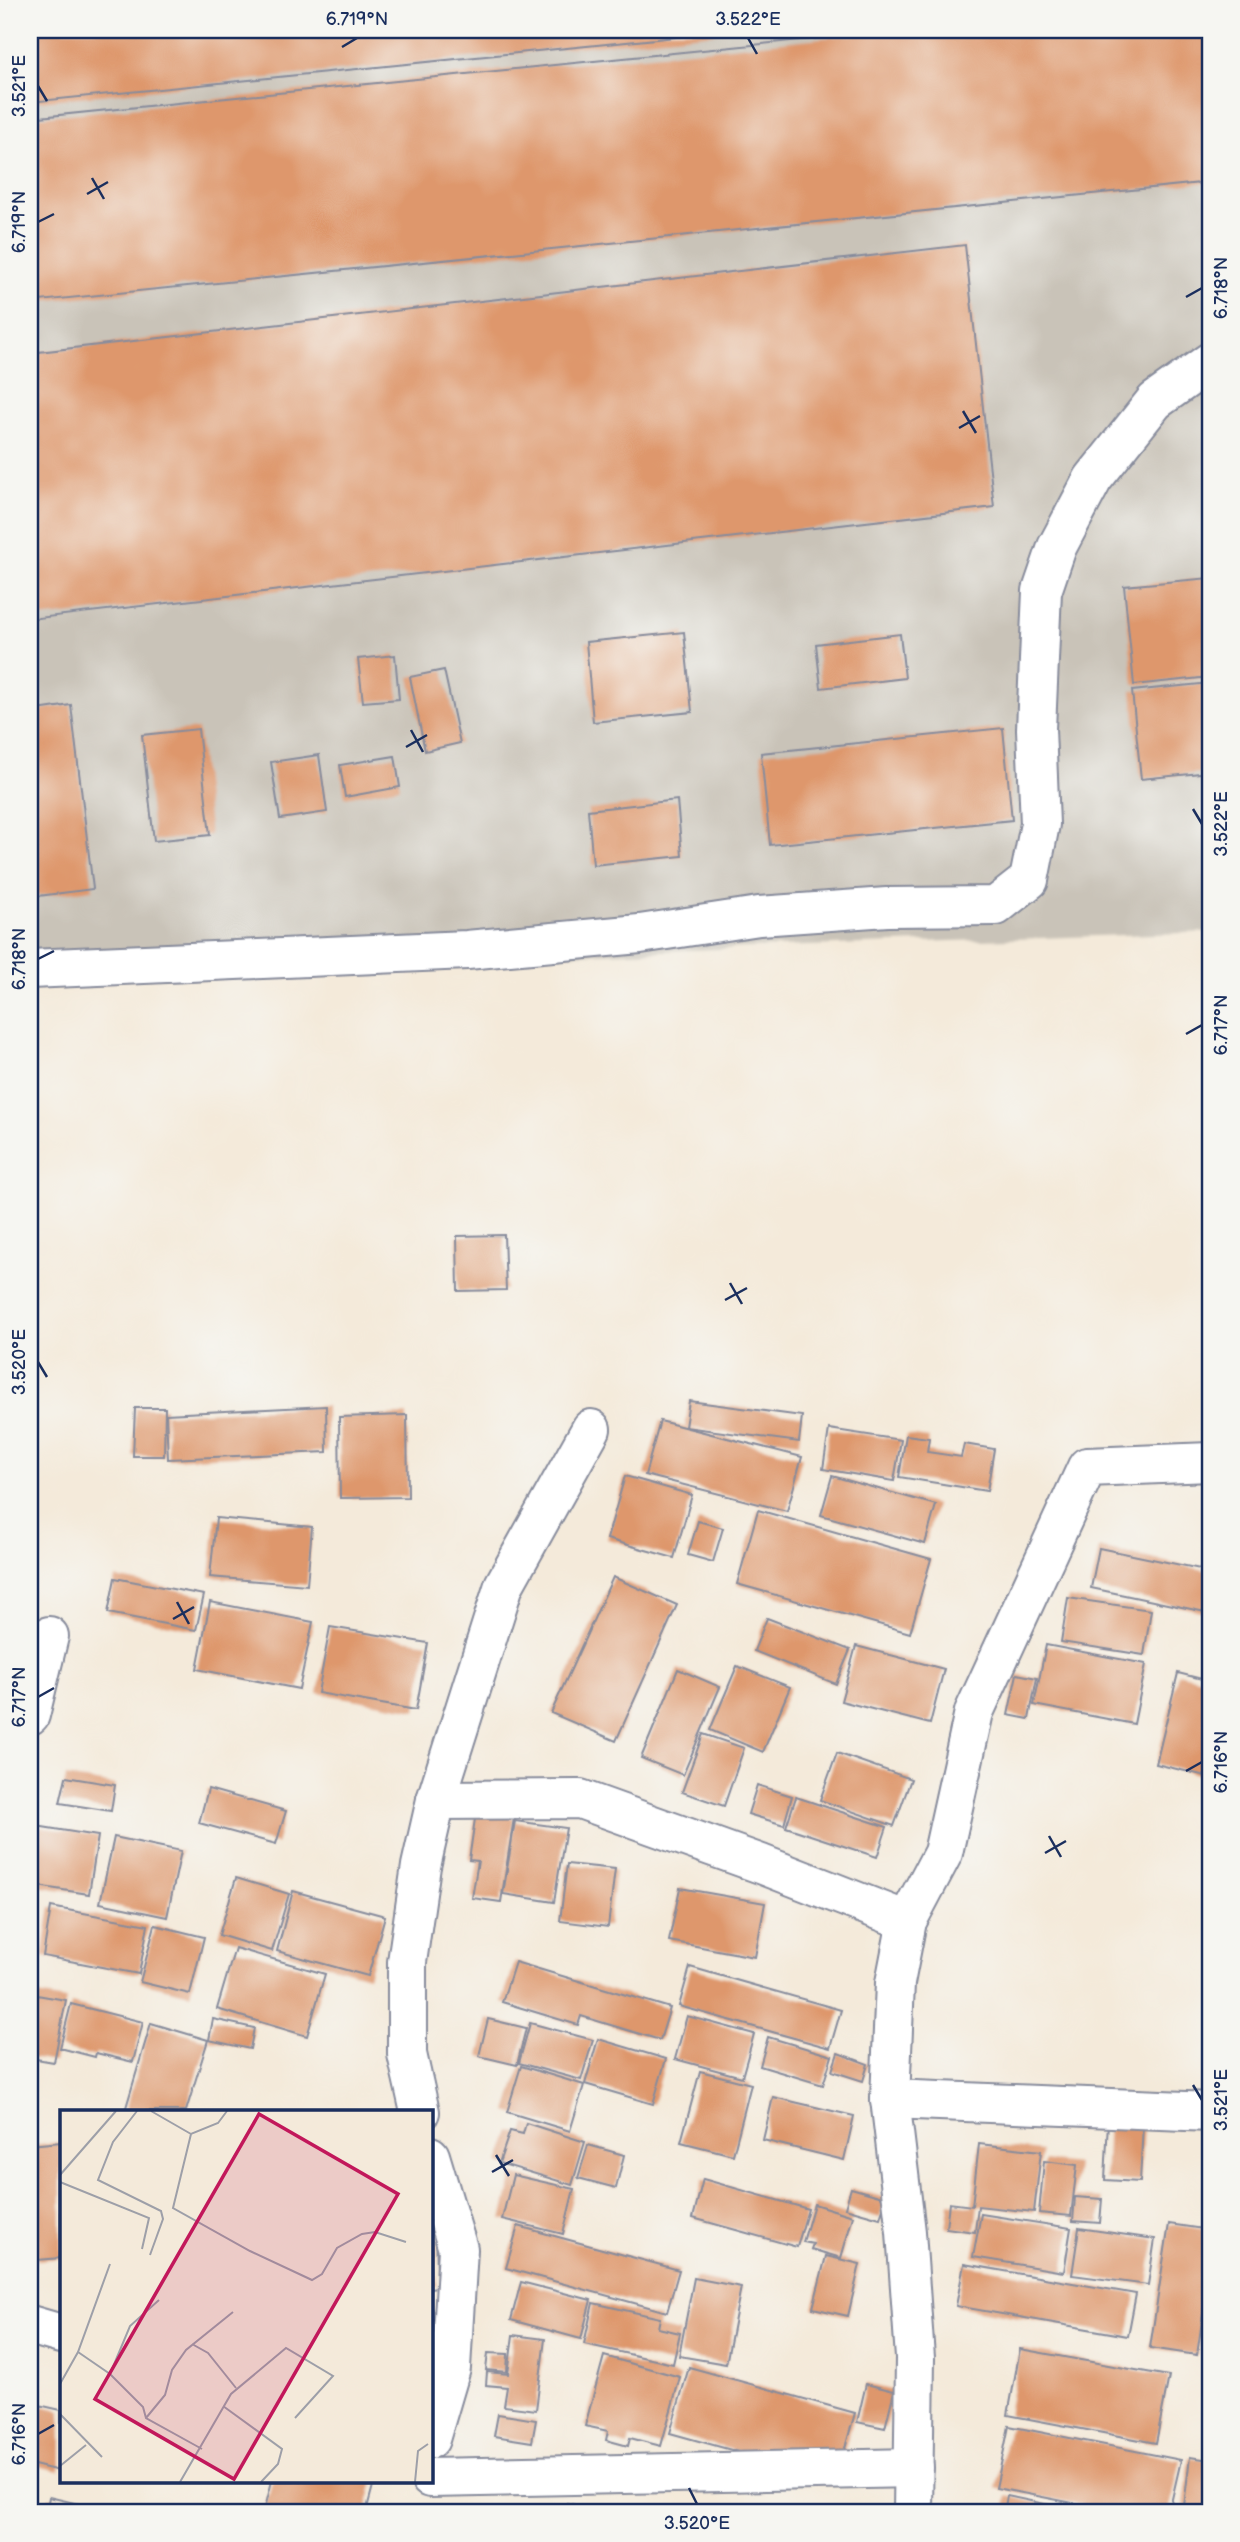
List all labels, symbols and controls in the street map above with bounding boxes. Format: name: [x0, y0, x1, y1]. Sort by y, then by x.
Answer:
text: 6.719°N: [326, 9, 388, 30]
text: 3.522°E: [715, 9, 781, 30]
text: 3.521°E: [9, 55, 30, 117]
text: 6.719°N: [9, 191, 30, 253]
text: 6.718°N: [1211, 257, 1232, 319]
text: 3.522°E: [1211, 791, 1232, 857]
text: 6.718°N: [9, 928, 30, 990]
text: 6.717°N: [1211, 995, 1232, 1055]
text: 3.520°E: [9, 1329, 30, 1395]
text: 6.717°N: [9, 1667, 30, 1727]
text: 6.716°N: [1211, 1731, 1232, 1793]
text: 3.521°E: [1211, 2069, 1232, 2131]
inset map: [60, 2110, 432, 2482]
text: 6.716°N: [9, 2403, 30, 2465]
text: 3.520°E: [664, 2513, 730, 2534]

